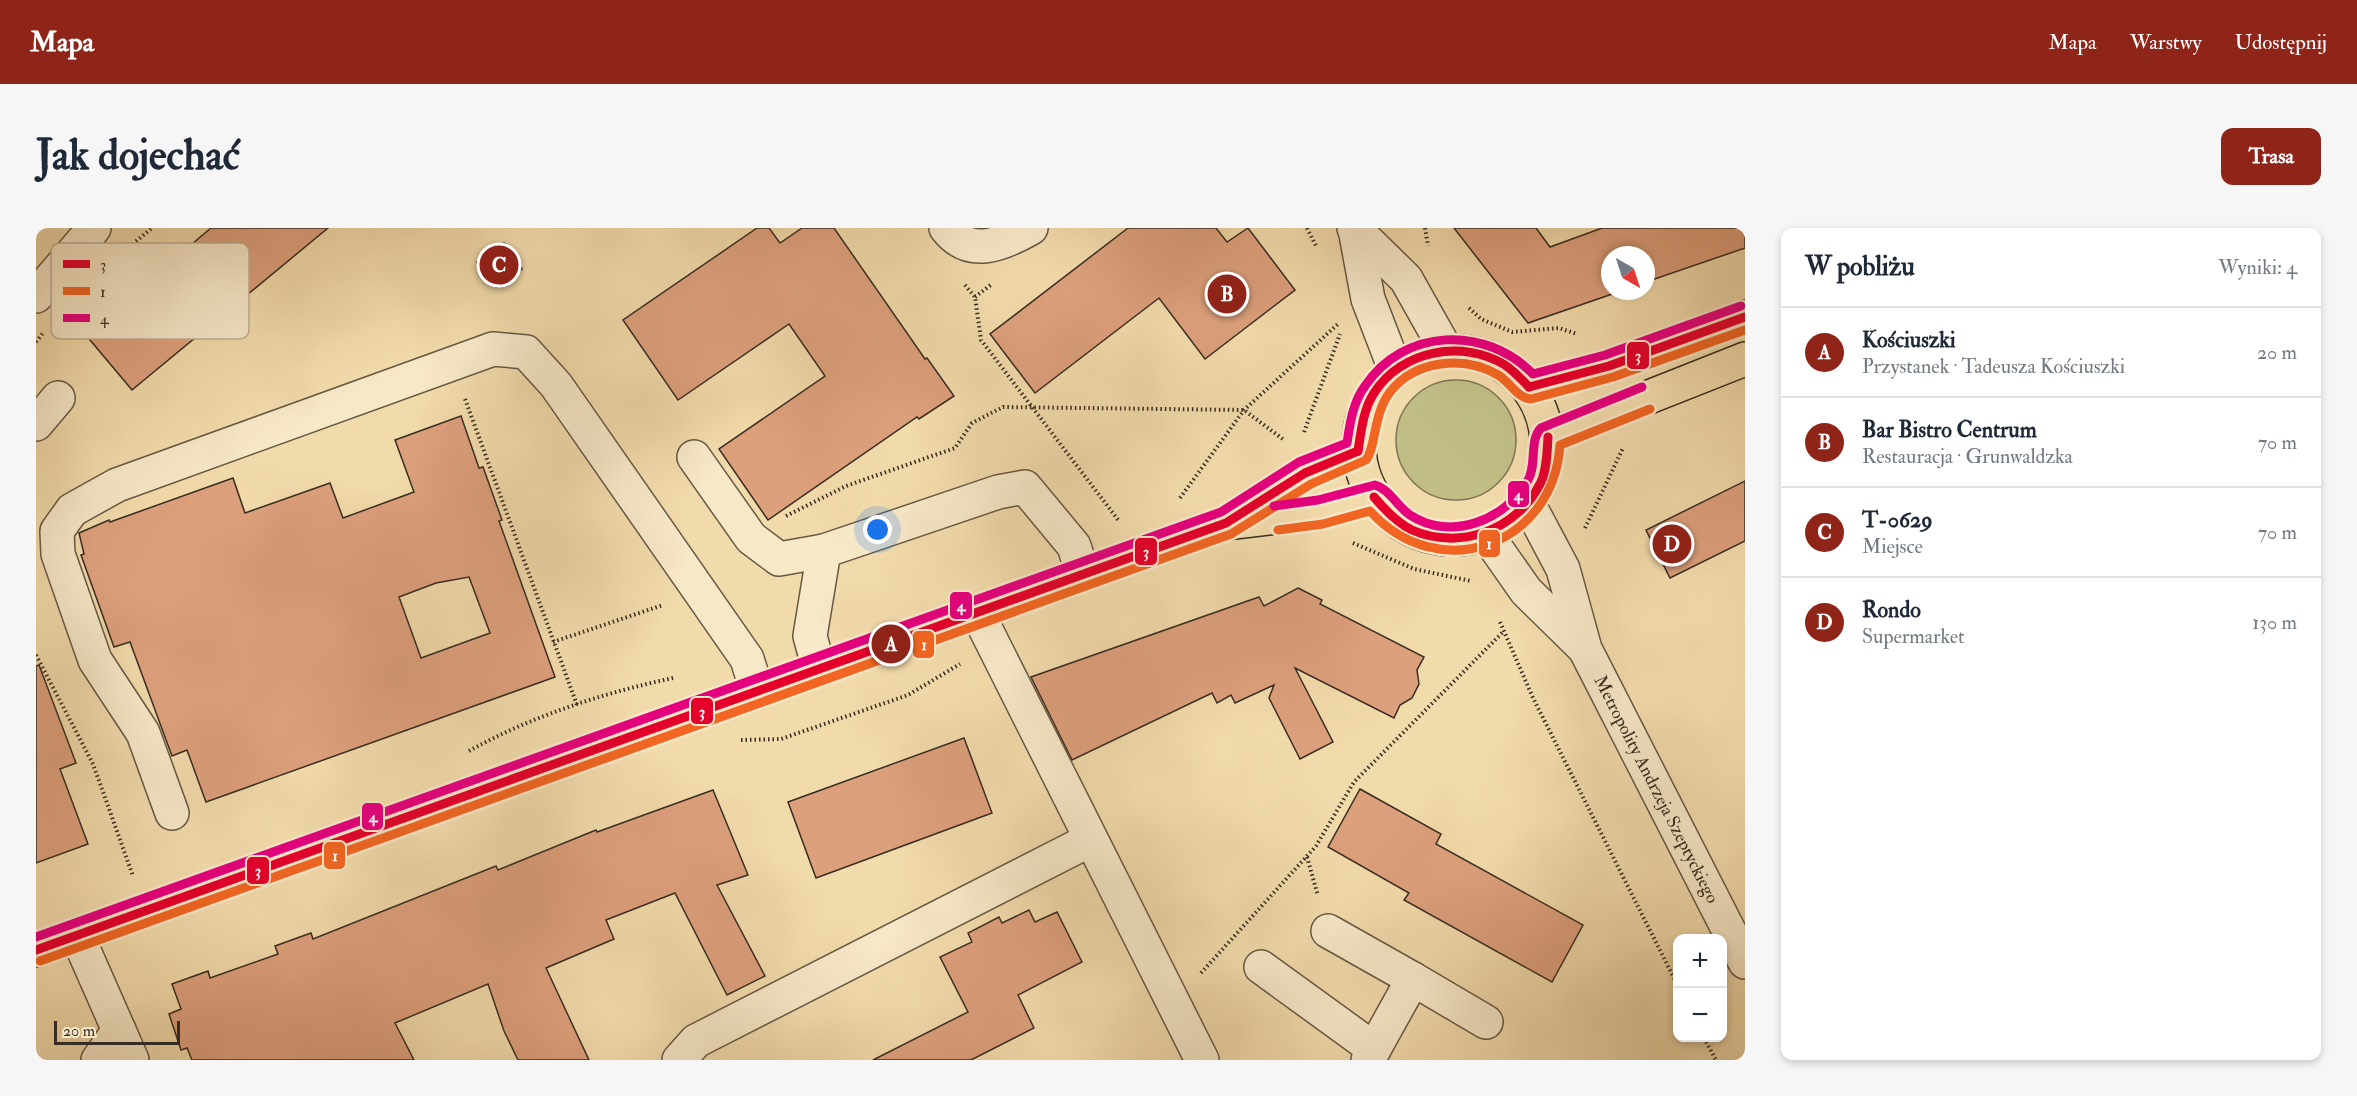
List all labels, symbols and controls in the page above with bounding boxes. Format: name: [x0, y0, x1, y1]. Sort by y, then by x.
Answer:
text: Mapa: [30, 25, 94, 60]
text: Mapa: [2049, 29, 2097, 56]
text: Warstwy: [2130, 29, 2202, 56]
text: Udostępnij: [2235, 29, 2327, 56]
button: Trasa: [2221, 128, 2321, 185]
text: Jak dojechać: [36, 130, 240, 182]
legend: [51, 243, 249, 339]
pin: C: [480, 243, 518, 288]
north arrow: [1601, 246, 1655, 300]
text: W pobliżu: [1805, 251, 1915, 283]
text: 3: [100, 255, 106, 275]
text: Wyniki: 4: [2218, 255, 2297, 280]
pin: B: [1208, 272, 1246, 316]
text: 1: [100, 282, 106, 302]
text: 4: [100, 309, 110, 329]
text: Kościuszki: [1862, 326, 1956, 354]
text: A: [1818, 340, 1831, 365]
text: 20 m: [2257, 340, 2297, 365]
line badge: 3: [1626, 341, 1650, 370]
text: 3: [1635, 346, 1641, 366]
text: Przystanek · Tadeusza Kościuszki: [1862, 354, 2125, 379]
text: Bar Bistro Centrum: [1862, 416, 2037, 444]
text: B: [1818, 430, 1831, 455]
text: 70 m: [2258, 430, 2297, 455]
text: Restauracja · Grunwaldzka: [1862, 444, 2073, 469]
line badge: 4: [1507, 480, 1530, 508]
text: 4: [1513, 485, 1524, 505]
text: T-0629: [1862, 506, 1932, 534]
your location: [863, 515, 892, 544]
text: C: [1817, 520, 1832, 545]
text: 70 m: [2258, 520, 2297, 545]
pin: D: [1652, 522, 1692, 566]
line badge: 1: [1478, 529, 1501, 558]
text: 1: [1486, 534, 1492, 554]
text: Miejsce: [1862, 534, 1923, 559]
line badge: 3: [1134, 537, 1158, 566]
text: 3: [1143, 542, 1149, 562]
line badge: 4: [949, 591, 973, 620]
text: 4: [956, 596, 967, 616]
text: Rondo: [1862, 596, 1921, 624]
text: D: [1816, 610, 1833, 635]
text: 130 m: [2252, 610, 2297, 635]
pin: A: [872, 622, 910, 666]
text: Supermarket: [1862, 624, 1965, 649]
line badge: 1: [912, 630, 935, 659]
text: 1: [921, 635, 927, 655]
street label: Metropolity Andrzeja Szeptyckiego: [1588, 671, 1724, 907]
line badge: 3: [690, 697, 714, 725]
text: 3: [699, 702, 705, 722]
line badge: 4: [361, 802, 384, 831]
text: 4: [368, 807, 379, 827]
line badge: 1: [323, 841, 346, 870]
text: 1: [332, 846, 338, 866]
line badge: 3: [246, 856, 270, 885]
text: 3: [255, 861, 261, 881]
map controls: [1673, 934, 1727, 1042]
button: +: [1673, 934, 1727, 988]
button: −: [1673, 988, 1727, 1042]
scale bar: [54, 1018, 180, 1046]
text: 20 m: [63, 1021, 95, 1041]

